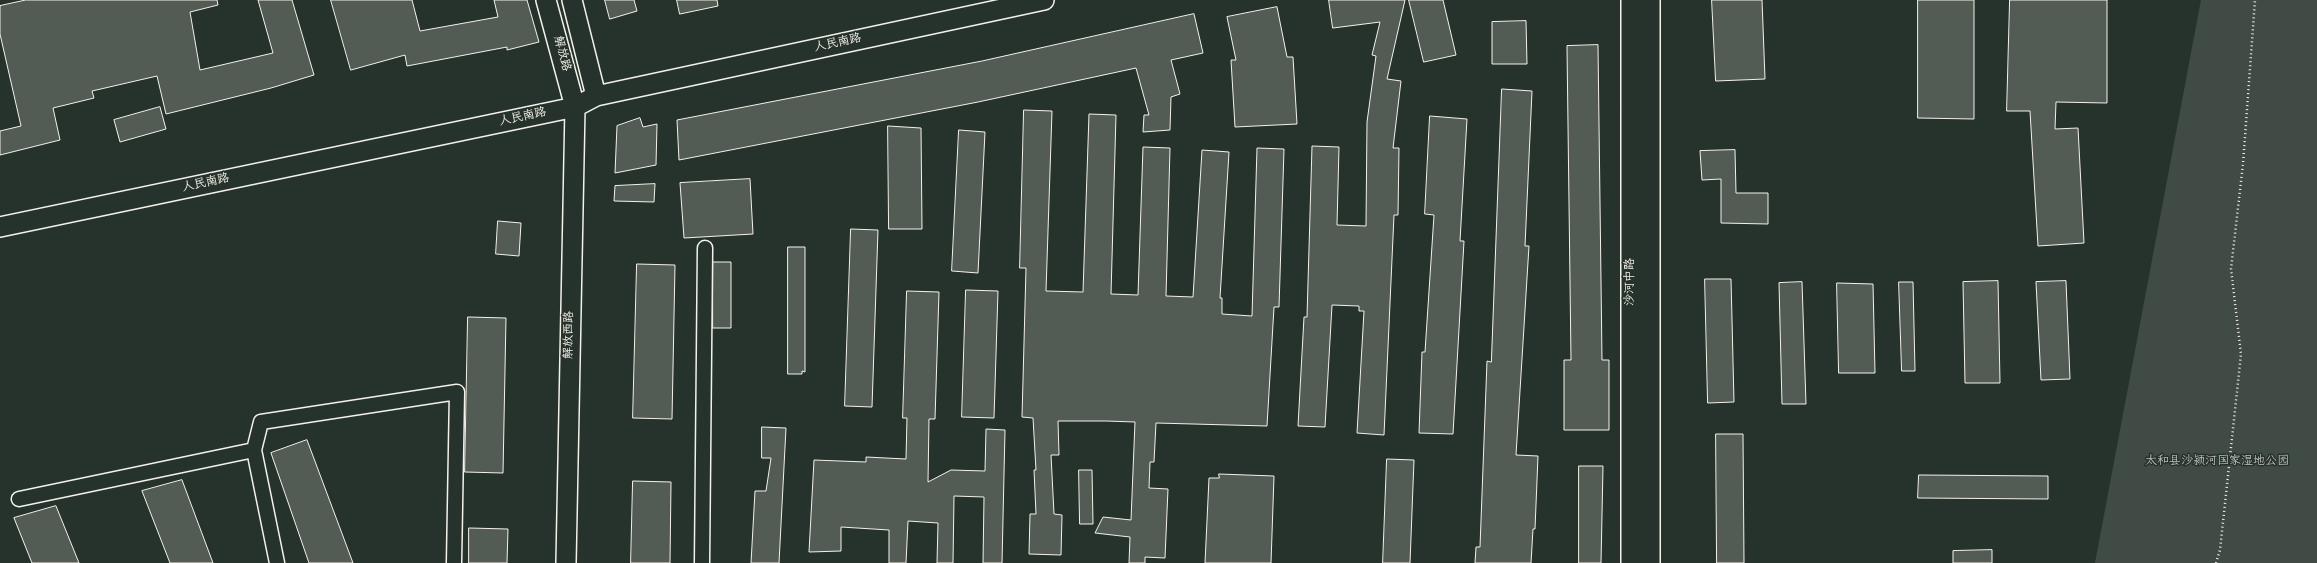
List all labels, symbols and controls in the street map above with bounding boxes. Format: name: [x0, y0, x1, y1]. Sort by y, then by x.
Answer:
street label: 人民南路: [813, 32, 863, 56]
street label: 解放路: [549, 35, 573, 73]
street label: 人民南路: [498, 106, 548, 130]
street label: 人民南路: [181, 172, 231, 196]
street label: 沙河中路: [1624, 258, 1638, 306]
street label: 解放西路: [562, 311, 578, 359]
park label: 太和县沙颍河国家湿地公园: [2145, 455, 2289, 469]

